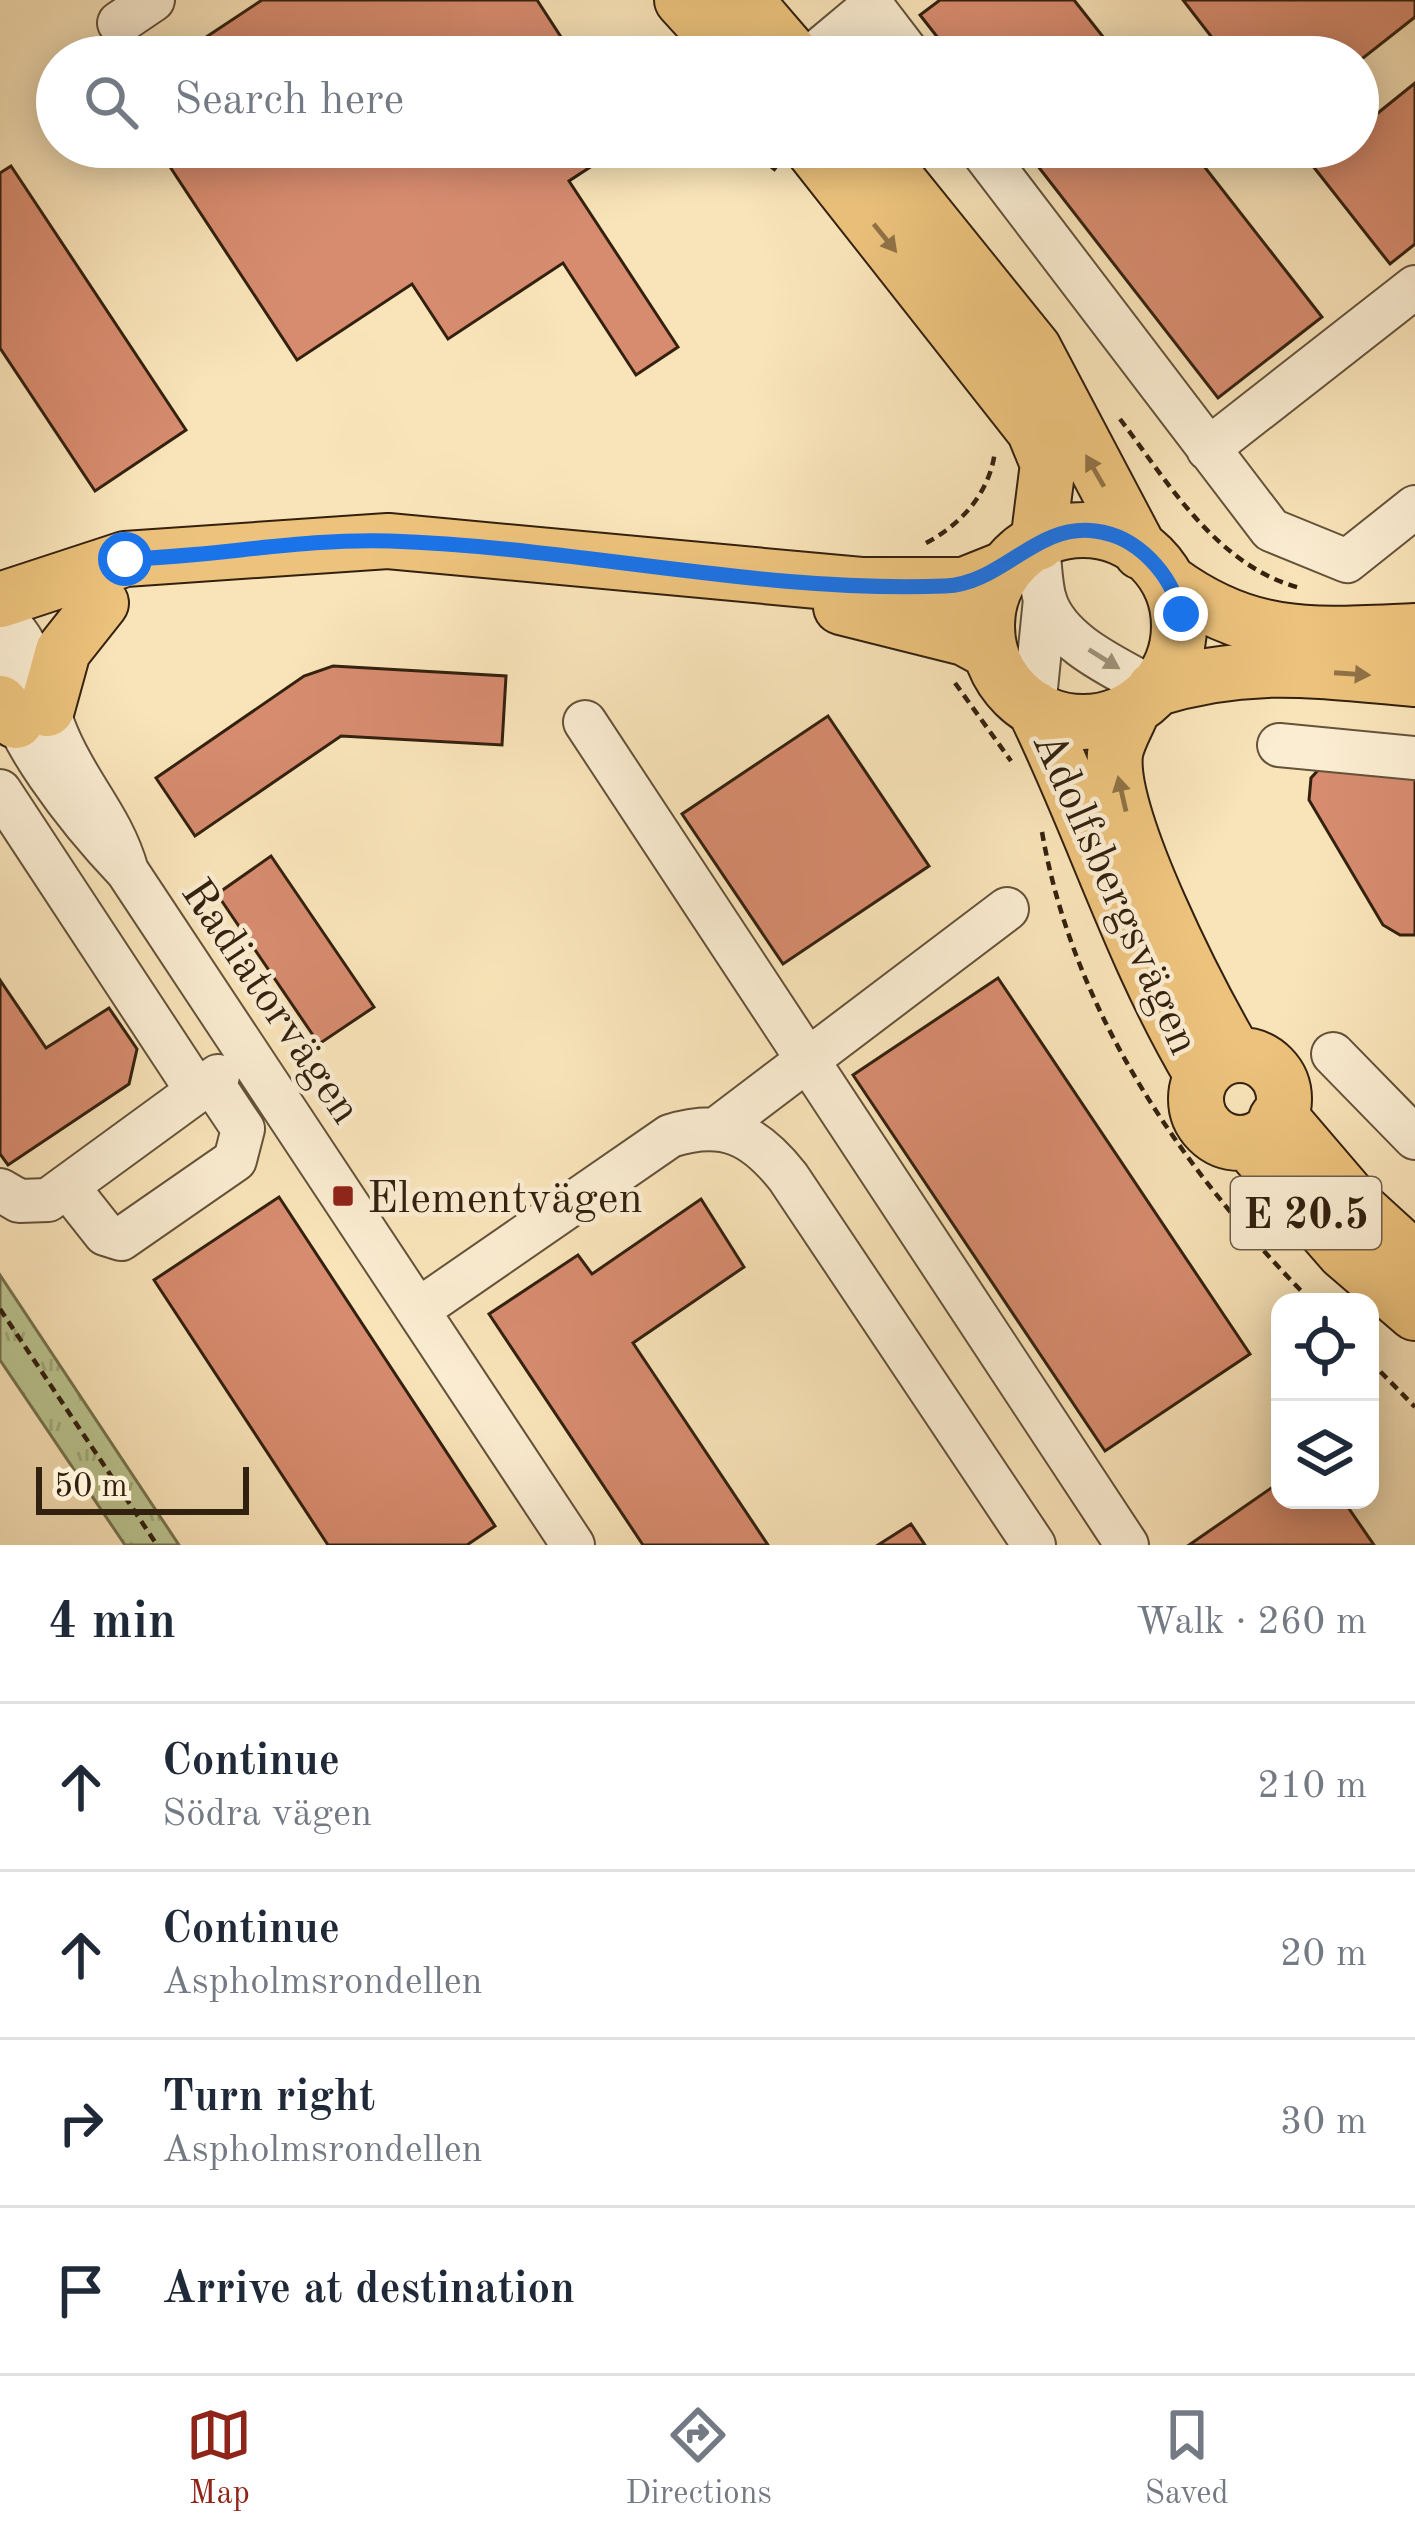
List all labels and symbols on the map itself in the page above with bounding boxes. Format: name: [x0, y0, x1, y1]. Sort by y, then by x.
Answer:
one-way arrow: [872, 222, 897, 253]
one-way arrow: [1086, 454, 1107, 487]
route start: [98, 532, 152, 586]
route end: [1154, 587, 1208, 641]
one-way arrow: [1087, 647, 1120, 669]
one-way arrow: [1334, 664, 1371, 683]
street label: Adolfsbergsvägen: [1023, 726, 1205, 1062]
one-way arrow: [1112, 775, 1131, 812]
street label: Radiatorvägen: [171, 872, 367, 1133]
road number: E 20.5: [1231, 1177, 1381, 1249]
place label: Elementvägen: [367, 1178, 643, 1223]
marker: Elementvägen: [330, 1183, 356, 1209]
scale bar: [36, 1461, 249, 1514]

